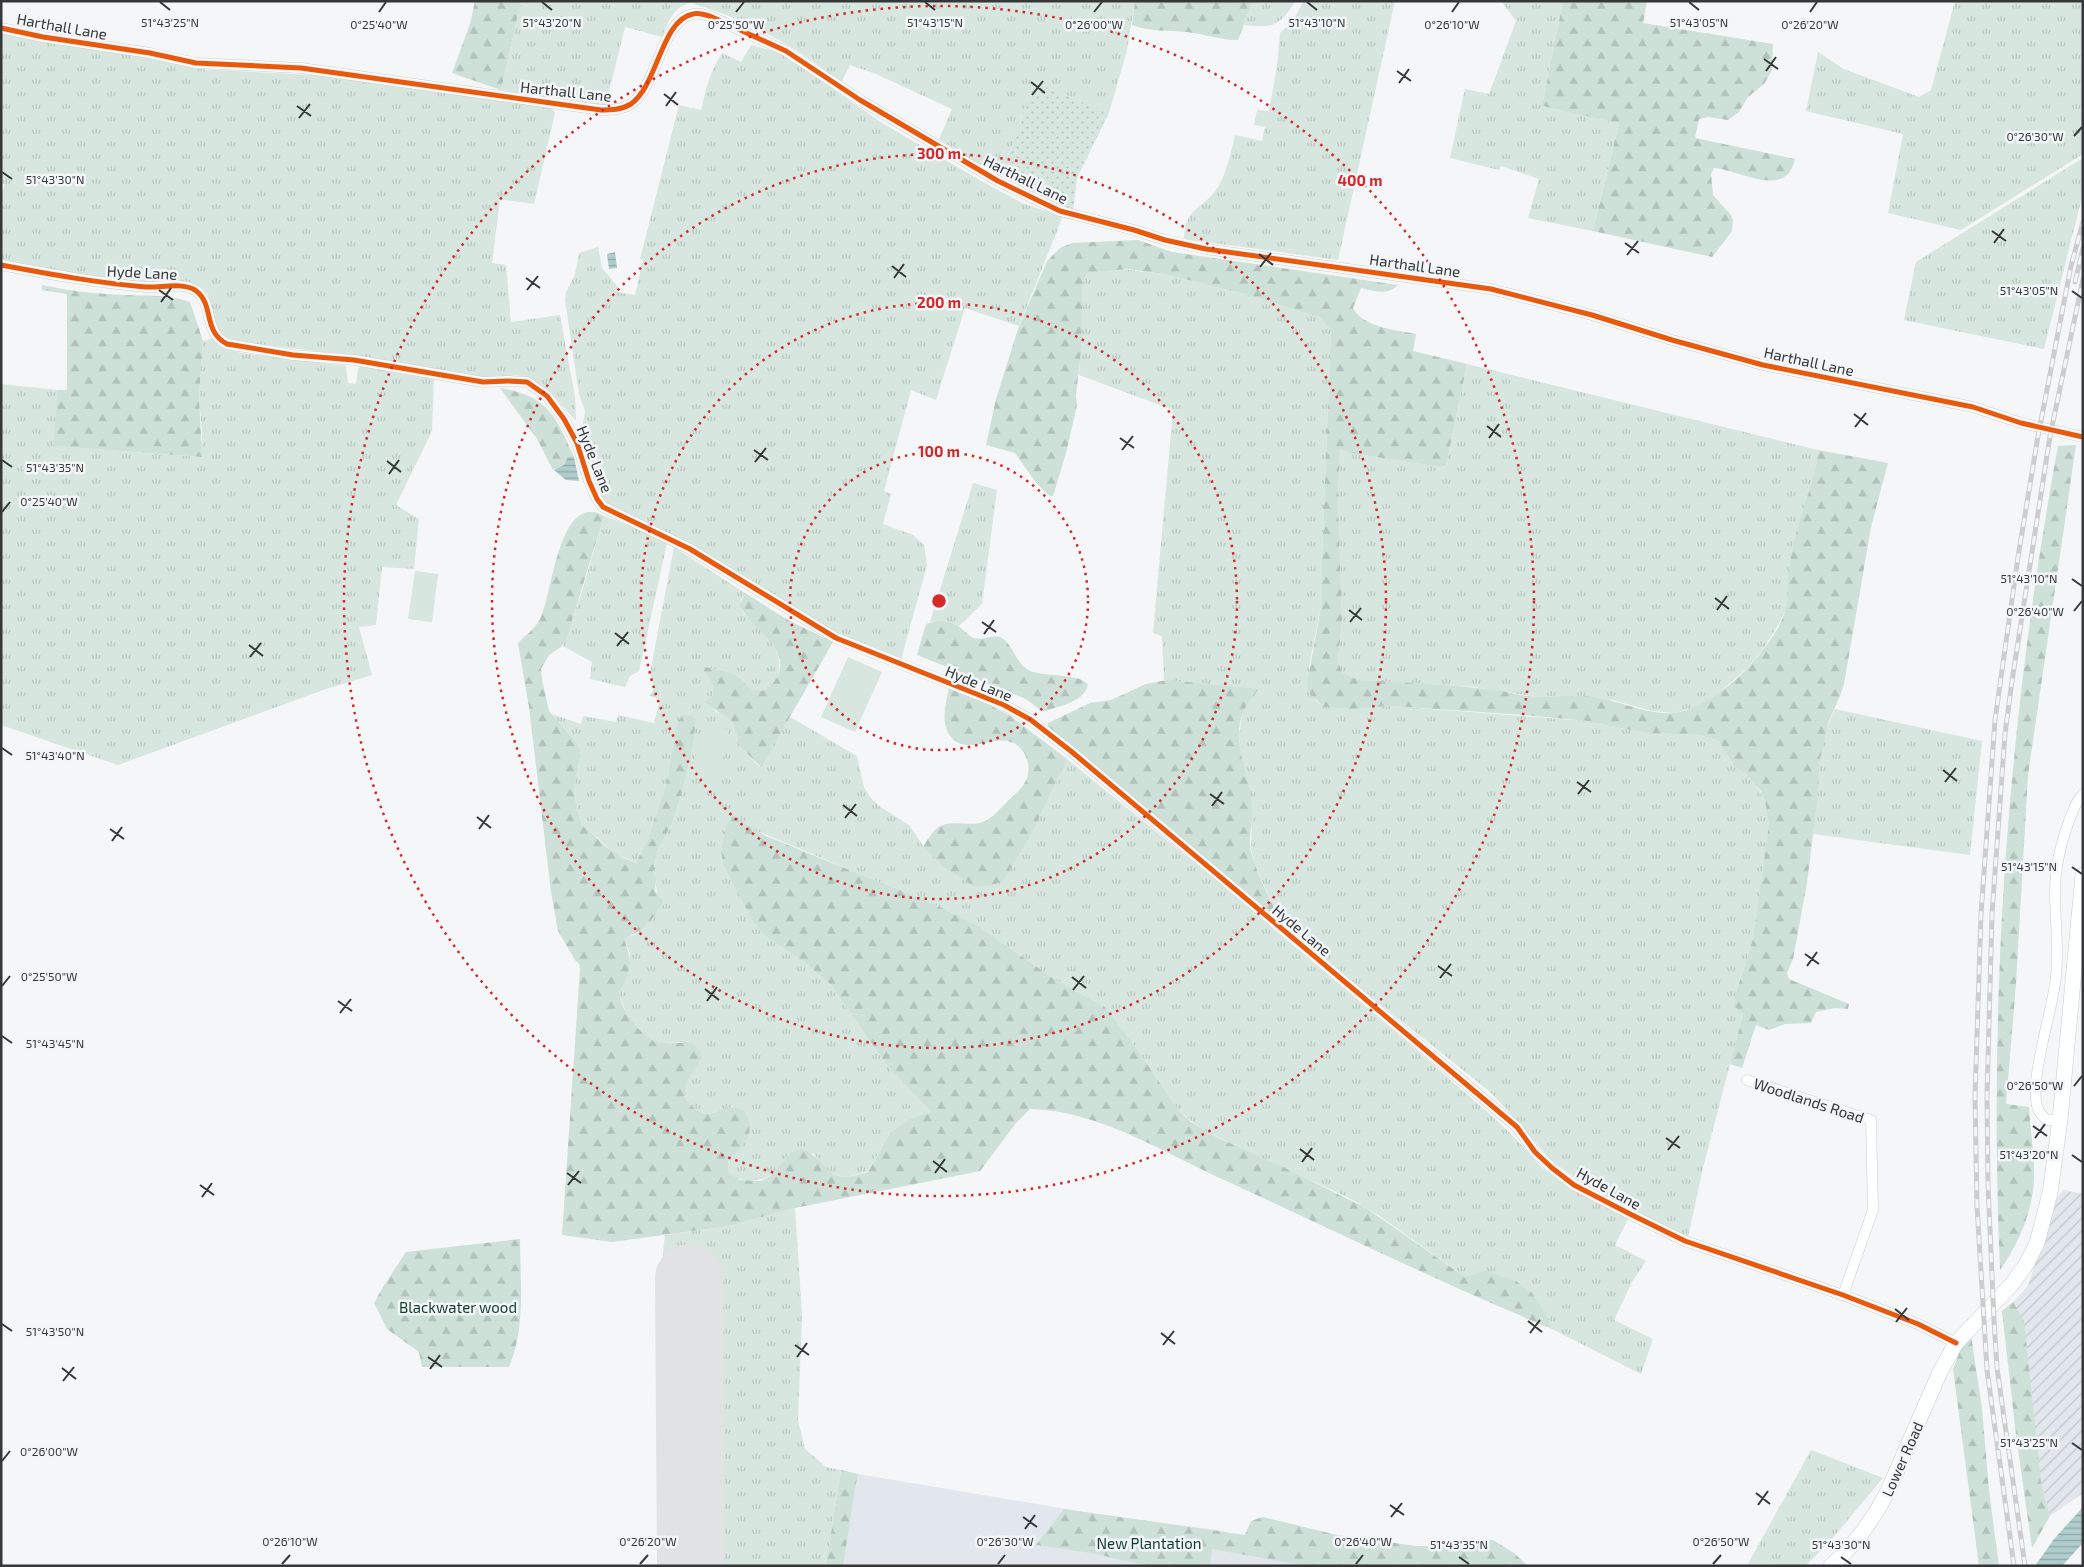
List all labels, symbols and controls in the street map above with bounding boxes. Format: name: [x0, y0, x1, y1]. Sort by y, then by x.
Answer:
street label: Harthall Lane: [15, 9, 109, 43]
text: 51°43'25"N: [141, 15, 199, 29]
text: 51°43'20"N: [523, 15, 581, 29]
text: 51°43'15"N: [907, 15, 963, 29]
text: 51°43'10"N: [1289, 15, 1345, 29]
text: 51°43'05"N: [1670, 15, 1728, 29]
text: 0°25'40"W: [350, 17, 408, 31]
text: 0°25'50"W: [708, 17, 764, 31]
text: 0°26'00"W: [1065, 17, 1123, 31]
text: 0°26'10"W: [1424, 17, 1480, 31]
text: 0°26'20"W: [1781, 17, 1839, 31]
street label: Harthall Lane: [520, 77, 612, 105]
text: 0°26'30"W: [2006, 129, 2064, 143]
text: 300 m: [917, 144, 961, 162]
street label: Harthall Lane: [981, 151, 1071, 207]
text: 400 m: [1338, 171, 1382, 189]
text: 51°43'30"N: [26, 172, 84, 186]
street label: Harthall Lane: [1368, 250, 1462, 280]
street label: Hyde Lane: [106, 261, 178, 283]
text: 51°43'05"N: [2000, 283, 2058, 297]
text: 200 m: [917, 293, 961, 311]
street label: Harthall Lane: [1762, 343, 1856, 379]
street label: Hyde Lane: [573, 423, 617, 495]
text: 100 m: [918, 442, 960, 460]
text: 51°43'35"N: [26, 460, 84, 474]
text: 0°25'40"W: [20, 494, 78, 508]
text: 51°43'10"N: [2001, 571, 2057, 585]
centre of rings: [930, 592, 948, 610]
text: 0°26'40"W: [2006, 604, 2064, 618]
street label: Hyde Lane: [943, 661, 1015, 705]
text: 51°43'40"N: [25, 748, 85, 762]
text: 51°43'15"N: [2001, 859, 2057, 873]
street label: Hyde Lane: [1269, 900, 1335, 960]
text: 0°25'50"W: [21, 969, 77, 983]
text: 51°43'45"N: [26, 1036, 84, 1050]
street label: Woodlands Road: [1751, 1074, 1867, 1126]
text: 0°26'50"W: [2007, 1078, 2064, 1092]
text: 51°43'20"N: [2000, 1147, 2058, 1161]
street label: Hyde Lane: [1574, 1163, 1644, 1213]
park label: Blackwater wood: [399, 1298, 517, 1316]
text: 51°43'50"N: [26, 1324, 84, 1338]
street label: Lower Road: [1877, 1419, 1927, 1499]
text: 51°43'25"N: [2000, 1435, 2058, 1449]
text: 0°26'00"W: [20, 1444, 78, 1458]
text: 0°26'10"W: [262, 1534, 318, 1548]
text: 0°26'20"W: [619, 1534, 677, 1548]
text: 0°26'30"W: [976, 1534, 1034, 1548]
park label: New Plantation: [1097, 1534, 1201, 1552]
text: 0°26'40"W: [1334, 1534, 1392, 1548]
text: 0°26'50"W: [1693, 1534, 1750, 1548]
text: 51°43'35"N: [1430, 1537, 1488, 1551]
text: 51°43'30"N: [1812, 1537, 1870, 1551]

